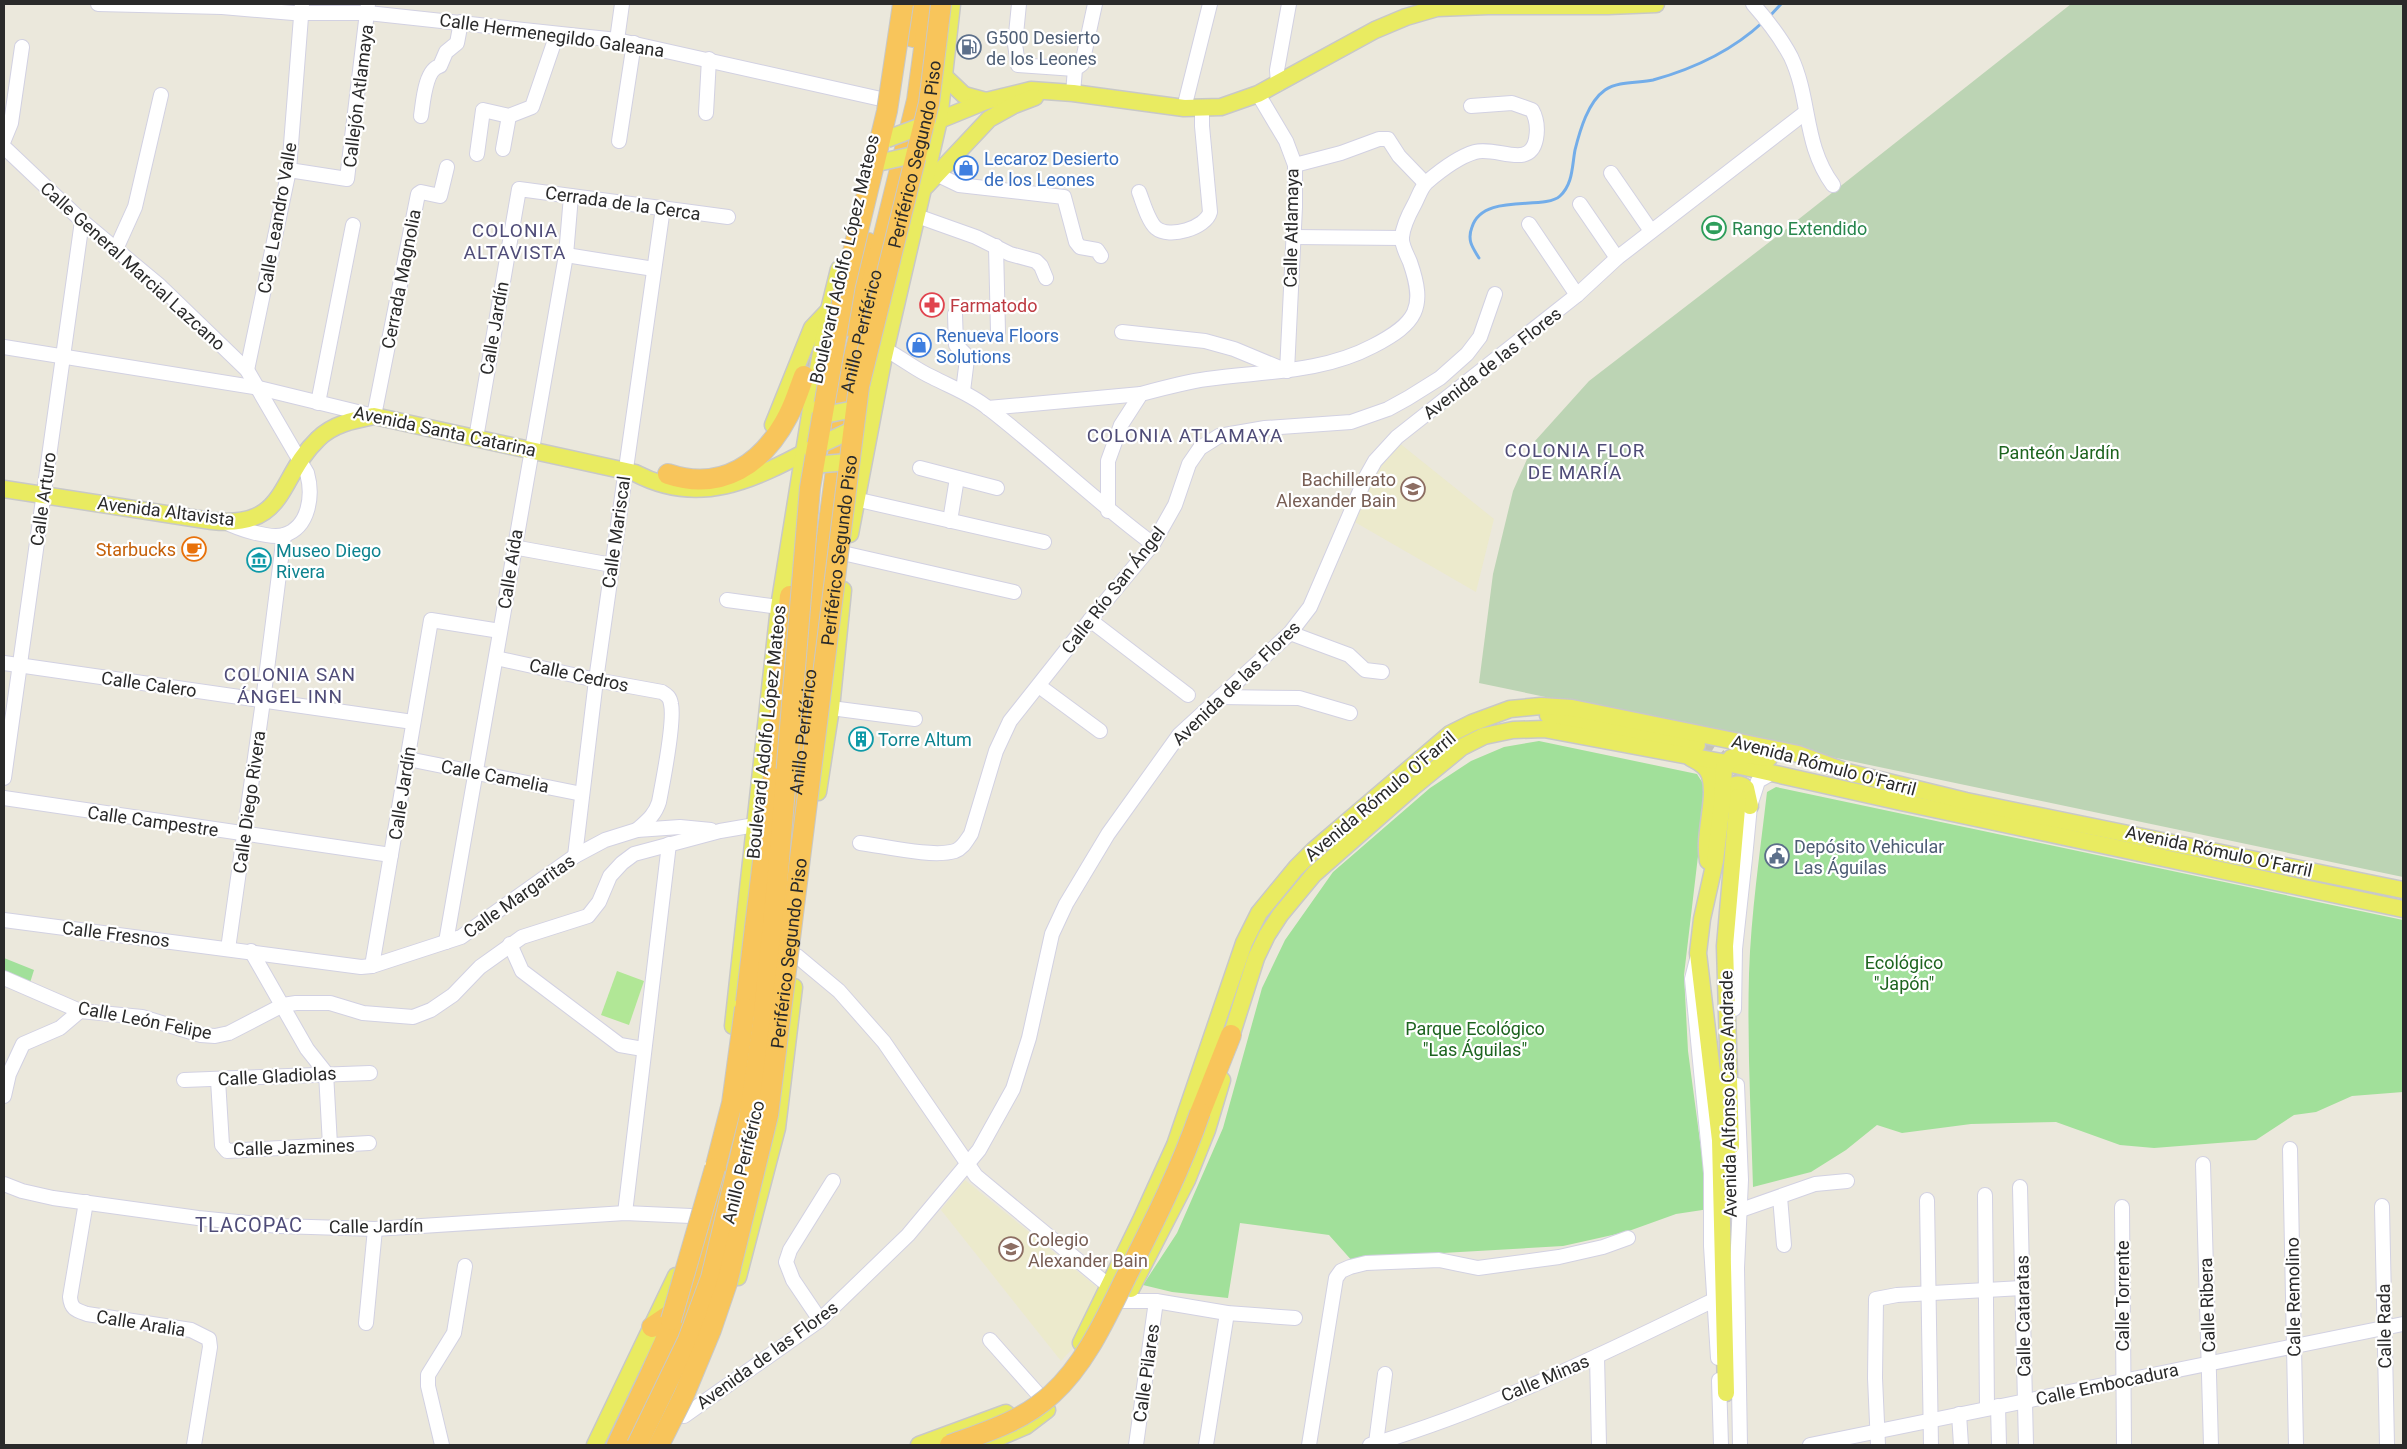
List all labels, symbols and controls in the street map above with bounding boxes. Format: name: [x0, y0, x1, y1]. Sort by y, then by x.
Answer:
street label: Calle Hermenegildo Galeana: [438, 9, 666, 61]
street label: Callejón Atlamaya: [339, 23, 377, 169]
place label: G500 Desierto de los Leones: [986, 27, 1100, 69]
fuel station icon: G500 Desierto de los Leones: [956, 34, 982, 60]
street label: Periférico Segundo Piso: [883, 59, 945, 250]
street label: Boulevard Adolfo López Mateos: [805, 132, 883, 386]
street label: Calle Leandro Valle: [253, 141, 301, 295]
place label: Lecaroz Desierto de los Leones: [984, 148, 1119, 190]
shop icon: Lecaroz Desierto de los Leones: [953, 155, 979, 181]
street label: Calle Atlamaya: [1279, 168, 1303, 288]
street label: Calle General Marcial Lazcano: [36, 177, 230, 355]
street label: Cerrada de la Cerca: [544, 182, 702, 224]
street label: Cerrada Magnolia: [377, 207, 425, 351]
sports icon: Rango Extendido: [1701, 215, 1727, 241]
place label: Rango Extendido: [1732, 218, 1867, 239]
district label: COLONIA ALTAVISTA: [464, 219, 566, 264]
street label: Anillo Periférico: [836, 267, 886, 394]
street label: Calle Jardín: [475, 280, 513, 376]
pharmacy icon: Farmatodo: [919, 292, 945, 318]
place label: Farmatodo: [950, 295, 1038, 316]
street label: Avenida de las Flores: [1419, 303, 1565, 423]
place label: Renueva Floors Solutions: [936, 325, 1059, 367]
shop icon: Renueva Floors Solutions: [906, 332, 932, 358]
street label: Avenida Santa Catarina: [352, 401, 538, 461]
district label: COLONIA ATLAMAYA: [1087, 424, 1283, 447]
district label: COLONIA FLOR DE MARÍA: [1504, 439, 1646, 484]
park label: Panteón Jardín: [1998, 442, 2120, 463]
street label: Calle Arturo: [26, 451, 60, 547]
street label: Periférico Segundo Piso: [816, 454, 861, 647]
place label: Bachillerato Alexander Bain: [1276, 469, 1396, 511]
street label: Calle Mariscal: [598, 475, 634, 589]
school or university icon: Bachillerato Alexander Bain: [1400, 476, 1426, 502]
street label: Avenida Altavista: [96, 492, 236, 530]
street label: Calle Río San Ángel: [1057, 522, 1169, 658]
street label: Calle Aída: [493, 528, 527, 610]
cafe icon: Starbucks: [181, 536, 207, 562]
place label: Starbucks: [96, 539, 176, 560]
place label: Museo Diego Rivera: [276, 540, 381, 582]
museum icon: Museo Diego Rivera: [246, 547, 272, 573]
street label: Boulevard Adolfo López Mateos: [742, 604, 790, 860]
street label: Avenida de las Flores: [1168, 617, 1304, 749]
street label: Calle Cedros: [527, 654, 631, 696]
district label: COLONIA SAN ÁNGEL INN: [224, 663, 356, 708]
street label: Calle Calero: [100, 667, 198, 701]
street label: Anillo Periférico: [785, 668, 820, 796]
building icon: Torre Altum: [848, 726, 874, 752]
street label: Avenida Rómulo O'Farril: [1300, 727, 1460, 865]
street label: Calle Diego Rivera: [229, 729, 269, 875]
place label: Torre Altum: [878, 729, 972, 750]
street label: Avenida Rómulo O'Farril: [1729, 730, 1919, 800]
street label: Calle Jardín: [384, 745, 420, 841]
street label: Calle Camelia: [439, 755, 551, 797]
street label: Calle Campestre: [86, 801, 220, 841]
street label: Avenida Rómulo O'Farril: [2124, 821, 2314, 881]
place label: Depósito Vehicular Las Águilas: [1794, 836, 1944, 878]
public building icon: Depósito Vehicular Las Águilas: [1764, 843, 1790, 869]
street label: Calle Margaritas: [459, 850, 579, 942]
street label: Periférico Segundo Piso: [766, 857, 811, 1050]
street label: Calle Fresnos: [61, 917, 171, 951]
park label: Ecológico "Japón": [1865, 952, 1943, 994]
street label: Avenida Alfonso Caso Andrade: [1715, 970, 1741, 1218]
street label: Calle León Felipe: [76, 997, 214, 1043]
park label: Parque Ecológico "Las Águilas": [1405, 1018, 1545, 1060]
street label: Calle Gladiolas: [217, 1062, 337, 1090]
street label: Anillo Periférico: [718, 1098, 768, 1226]
street label: Calle Jazmines: [233, 1134, 355, 1160]
district label: TLACOPAC: [195, 1213, 303, 1237]
street label: Calle Jardín: [329, 1215, 423, 1237]
place label: Colegio Alexander Bain: [1028, 1229, 1148, 1271]
school or university icon: Colegio Alexander Bain: [998, 1236, 1024, 1262]
street label: Calle Remolino: [2281, 1237, 2305, 1357]
street label: Calle Torrente: [2112, 1240, 2133, 1352]
street label: Calle Cataratas: [2011, 1255, 2035, 1377]
street label: Calle Ribera: [2195, 1257, 2219, 1353]
street label: Calle Rada: [2373, 1283, 2395, 1369]
street label: Avenida de las Flores: [692, 1297, 842, 1413]
street label: Calle Aralia: [95, 1306, 187, 1340]
street label: Calle Pilares: [1129, 1323, 1163, 1423]
street label: Calle Minas: [1498, 1350, 1592, 1406]
street label: Calle Embocadura: [2034, 1359, 2180, 1409]

